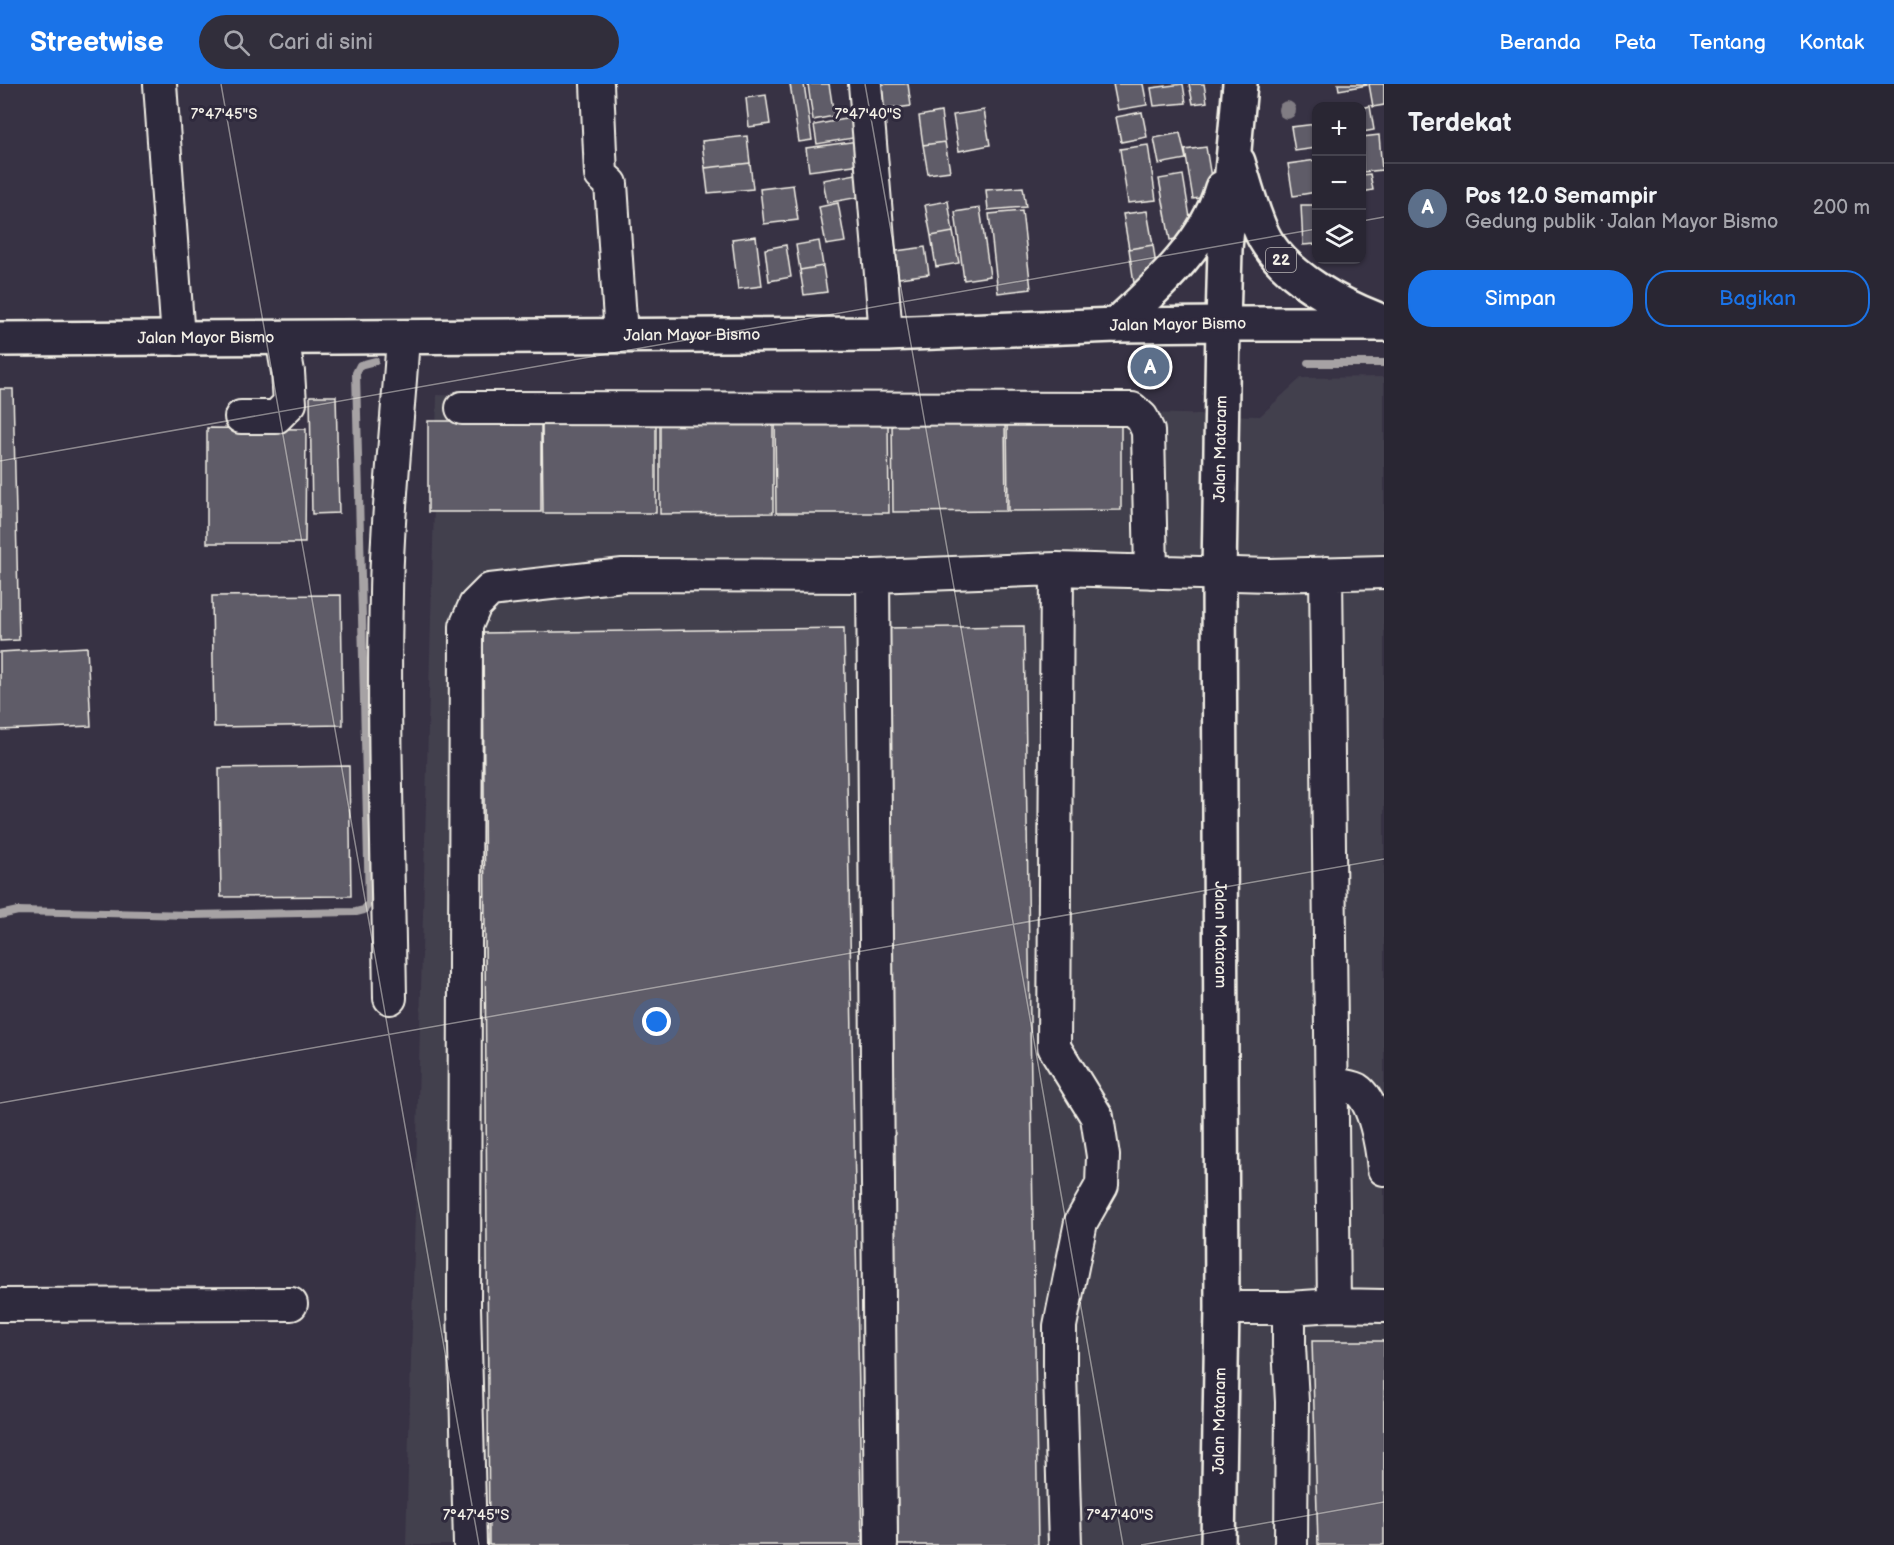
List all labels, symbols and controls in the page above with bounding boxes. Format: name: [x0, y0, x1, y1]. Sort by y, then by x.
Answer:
search box: [199, 15, 619, 69]
text: Streetwise: [30, 26, 163, 59]
icon: search: [220, 26, 253, 59]
text: Cari di sini: [268, 29, 373, 56]
text: Beranda: [1499, 30, 1581, 55]
text: Peta: [1614, 30, 1657, 55]
text: Tentang: [1690, 30, 1766, 55]
text: Kontak: [1799, 30, 1864, 55]
map controls: [1312, 102, 1366, 264]
button: +: [1312, 102, 1366, 156]
text: 7°47'45"S: [191, 105, 257, 124]
text: 7°47'40"S: [835, 105, 901, 124]
text: Terdekat: [1408, 108, 1511, 139]
button: −: [1312, 156, 1366, 210]
text: Pos 12.0 Semampir: [1465, 183, 1657, 210]
text: A: [1421, 196, 1434, 220]
text: 200 m: [1813, 196, 1870, 220]
button: layers: [1312, 210, 1366, 264]
text: Gedung publik · Jalan Mayor Bismo: [1465, 210, 1778, 234]
road number: 22: [1266, 248, 1296, 272]
button: Simpan: [1408, 270, 1633, 327]
button: Bagikan: [1645, 270, 1870, 327]
street label: Jalan Mayor Bismo: [1109, 314, 1247, 336]
street label: Jalan Mayor Bismo: [624, 325, 760, 345]
street label: Jalan Mayor Bismo: [138, 328, 274, 348]
pin: A: [1130, 344, 1170, 390]
street label: Jalan Mataram: [1211, 395, 1231, 503]
street label: Jalan Mataram: [1211, 881, 1230, 988]
your location: [642, 1007, 671, 1036]
street label: Jalan Mataram: [1210, 1367, 1230, 1475]
text: 7°47'45"S: [443, 1506, 509, 1525]
text: 7°47'40"S: [1087, 1506, 1153, 1525]

